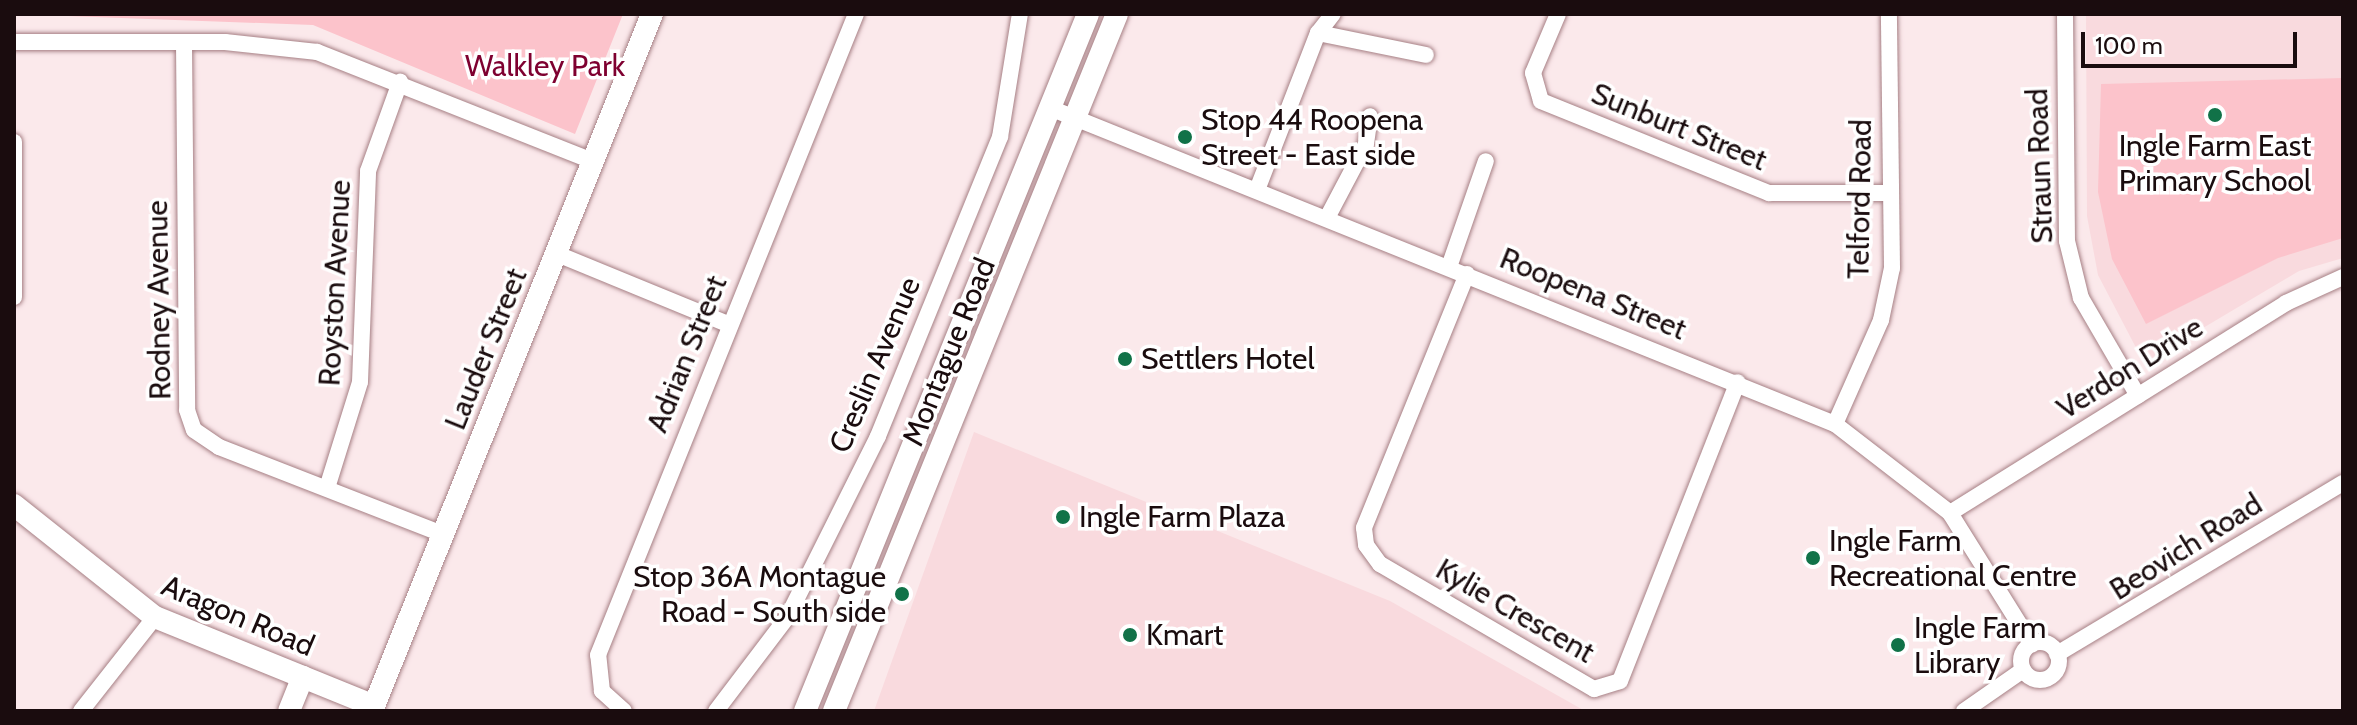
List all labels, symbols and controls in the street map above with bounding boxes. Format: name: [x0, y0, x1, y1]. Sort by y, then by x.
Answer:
scale bar: [2085, 16, 2301, 66]
text: 100 m: [2095, 31, 2163, 60]
park label: Walkley Park: [465, 48, 625, 84]
street label: Sunburt Street: [1586, 76, 1772, 178]
street label: Straun Road: [2019, 88, 2061, 244]
place label: Stop 44 Roopena Street - East side: [1201, 102, 1423, 172]
marker: Ingle Farm East Primary School: [2206, 106, 2224, 124]
street label: Telford Road: [1841, 119, 1879, 279]
marker: Stop 44 Roopena Street - East side: [1176, 128, 1194, 146]
place label: Ingle Farm East Primary School: [2119, 128, 2311, 198]
street label: Royston Avenue: [312, 179, 358, 387]
street label: Rodney Avenue: [139, 200, 179, 400]
street label: Roopena Street: [1495, 240, 1691, 348]
street label: Montague Road: [895, 253, 1003, 451]
street label: Lauder Street: [437, 263, 535, 435]
street label: Adrian Street: [639, 270, 735, 438]
street label: Creslin Avenue: [822, 272, 928, 458]
street label: Verdon Drive: [2051, 309, 2209, 427]
place label: Settlers Hotel: [1141, 341, 1315, 377]
marker: Settlers Hotel: [1116, 350, 1134, 368]
street label: Beovich Road: [2103, 486, 2269, 608]
place label: Ingle Farm Plaza: [1079, 499, 1285, 535]
marker: Ingle Farm Plaza: [1054, 508, 1072, 526]
place label: Ingle Farm Recreational Centre: [1829, 523, 2077, 594]
marker: Ingle Farm Recreational Centre: [1804, 549, 1822, 567]
street label: Kylie Crescent: [1430, 551, 1600, 671]
place label: Stop 36A Montague Road - South side: [633, 559, 886, 630]
street label: Aragon Road: [156, 568, 320, 664]
marker: Stop 36A Montague Road - South side: [893, 585, 911, 603]
place label: Ingle Farm Library: [1914, 610, 2046, 680]
place label: Kmart: [1146, 617, 1223, 653]
marker: Kmart: [1121, 626, 1139, 644]
marker: Ingle Farm Library: [1889, 636, 1907, 654]

